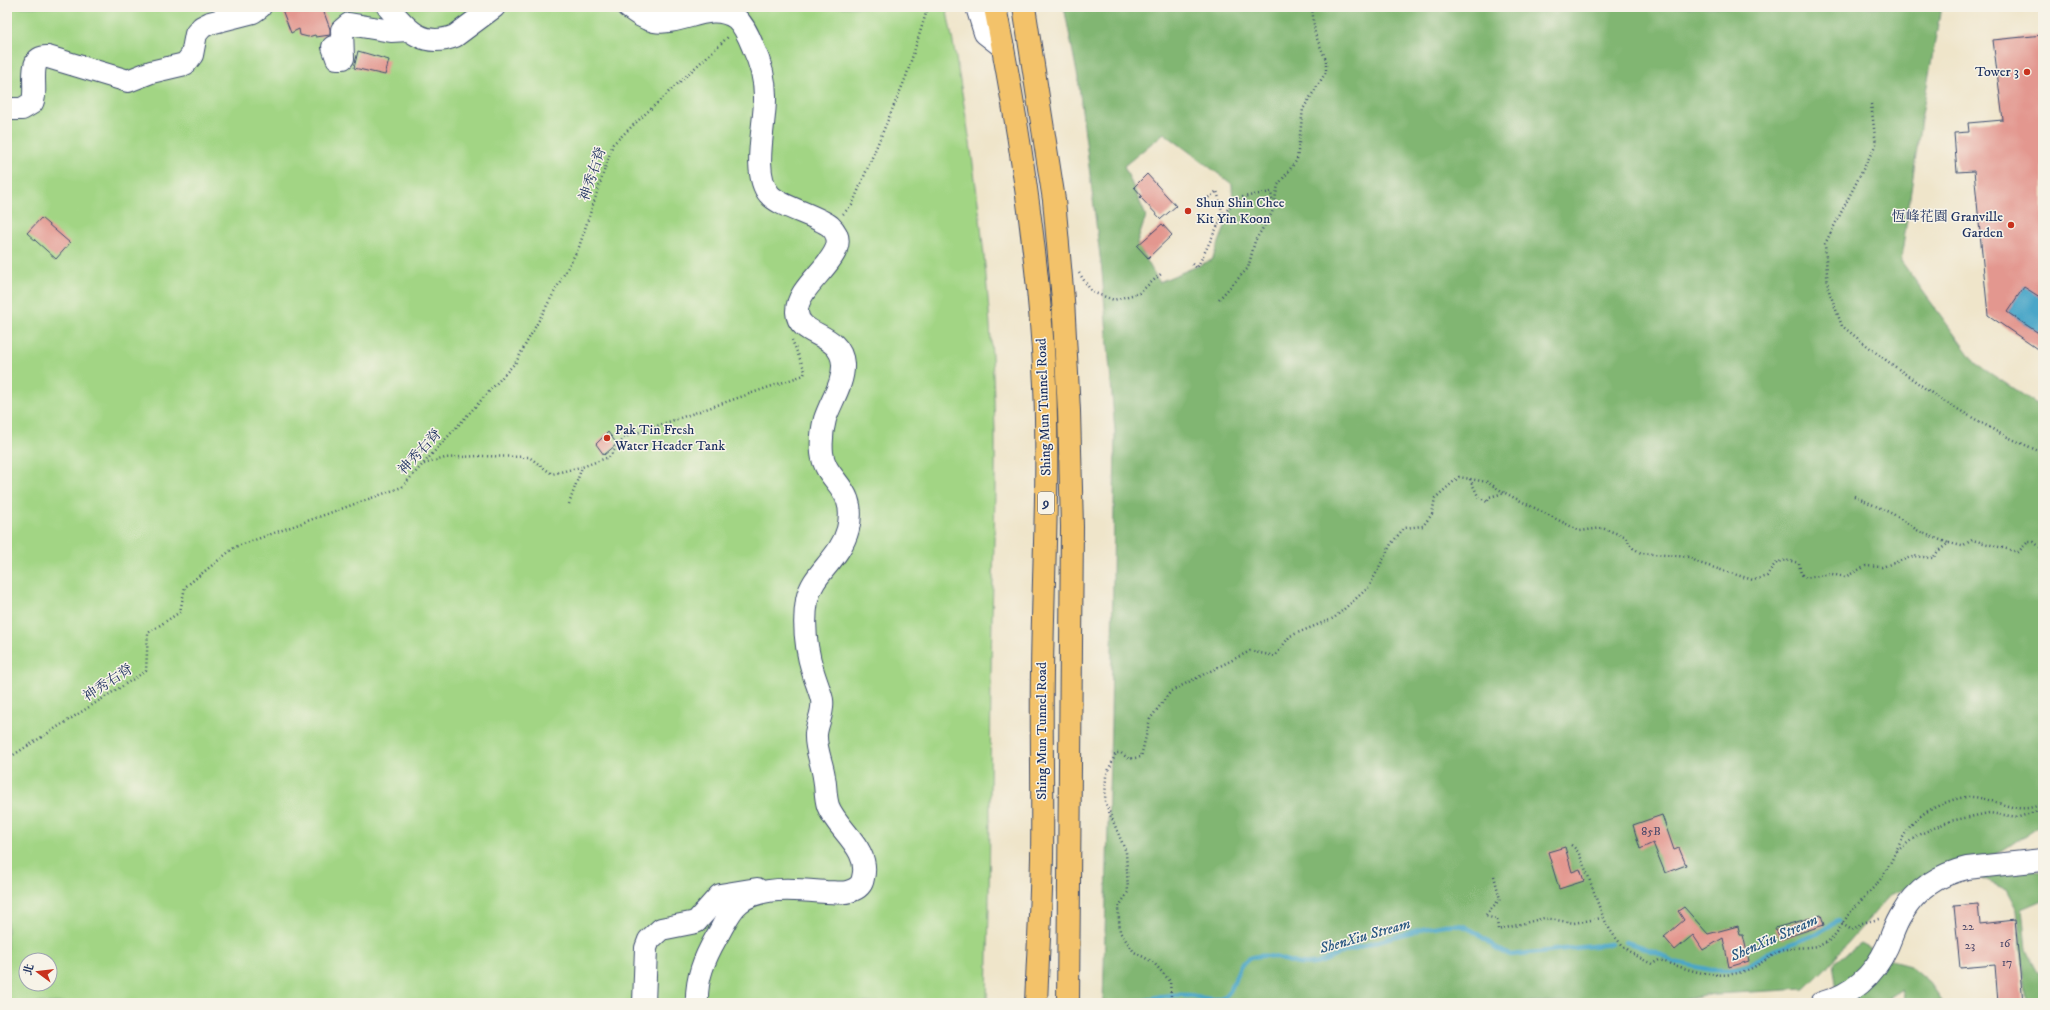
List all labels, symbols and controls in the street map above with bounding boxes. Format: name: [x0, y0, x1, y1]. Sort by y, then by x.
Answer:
place label: Tower 3: [1975, 63, 2019, 81]
marker: Tower 3: [2022, 67, 2032, 77]
street label: 神秀右脊: [575, 145, 611, 203]
place label: Shun Shin Chee Kit Yin Koon: [1196, 194, 1285, 228]
marker: Shun Shin Chee Kit Yin Koon: [1183, 206, 1193, 216]
place label: 恆峰花園 Granville Garden: [1892, 208, 2004, 242]
marker: 恆峰花園 Granville Garden: [2006, 220, 2016, 230]
street label: Shing Mun Tunnel Road: [1033, 338, 1055, 476]
place label: Pak Tin Fresh Water Header Tank: [614, 421, 725, 455]
street label: 神秀右脊: [394, 425, 446, 479]
marker: Pak Tin Fresh Water Header Tank: [602, 433, 612, 443]
road number: 9: [1038, 492, 1054, 514]
street label: 神秀右脊: [80, 660, 136, 706]
street label: Shing Mun Tunnel Road: [1033, 662, 1051, 800]
house number: 85B: [1641, 824, 1661, 839]
water label: ShenXiu Stream: [1726, 910, 1821, 966]
water label: ShenXiu Stream: [1316, 914, 1413, 958]
house number: 22: [1962, 919, 1974, 934]
house number: 16: [2000, 936, 2011, 951]
house number: 23: [1965, 938, 1975, 953]
north arrow: [18, 952, 58, 992]
house number: 17: [2002, 955, 2012, 970]
text: 北: [21, 963, 37, 977]

